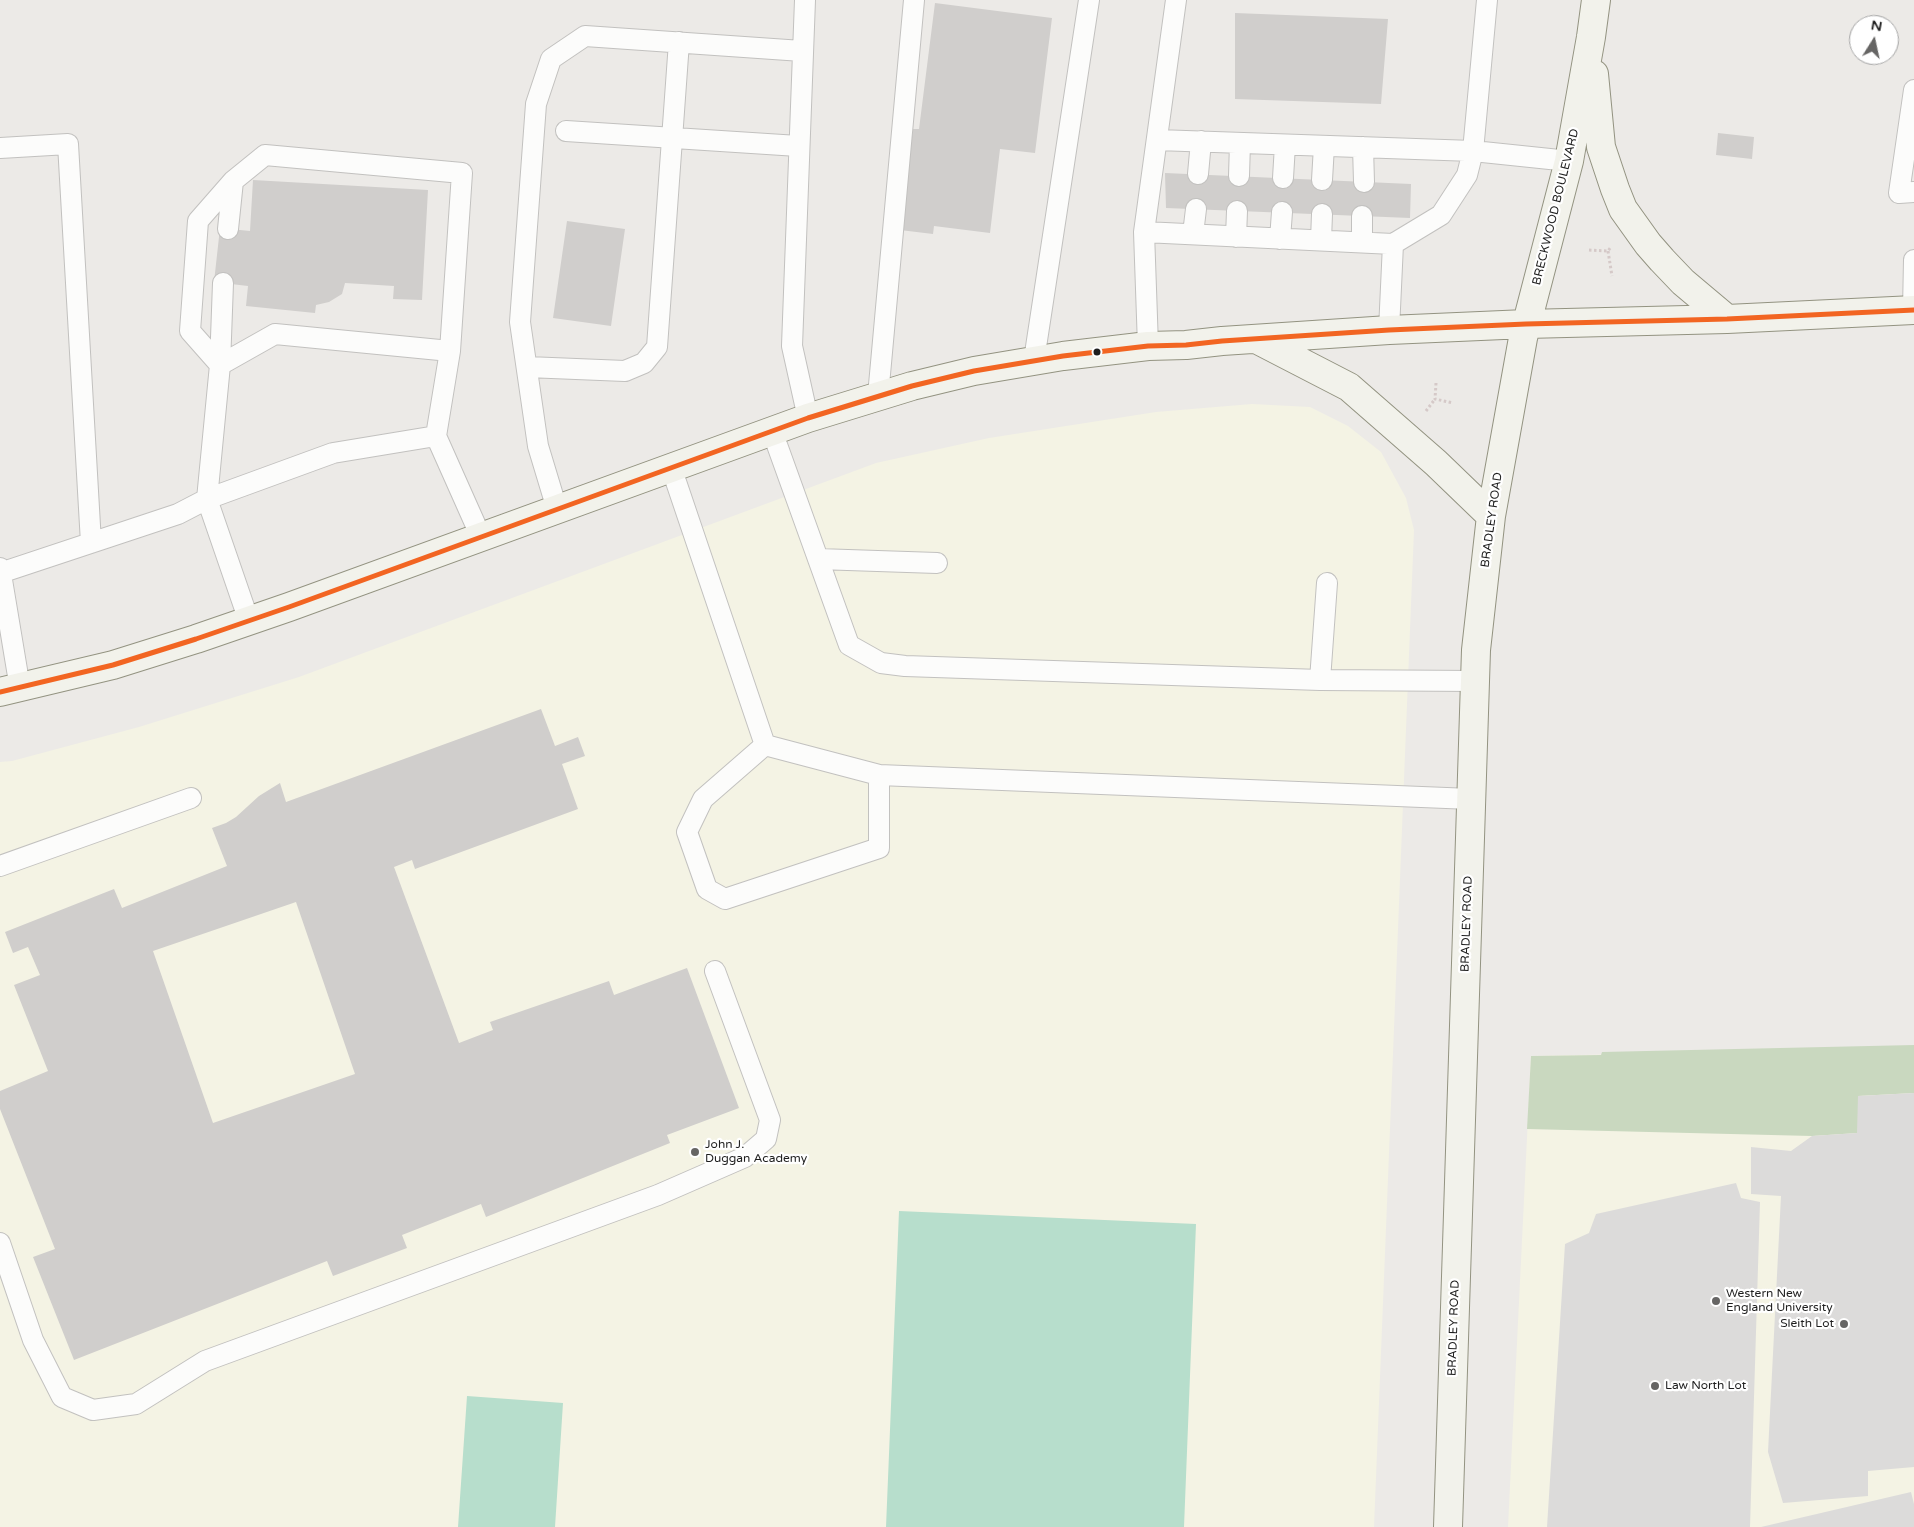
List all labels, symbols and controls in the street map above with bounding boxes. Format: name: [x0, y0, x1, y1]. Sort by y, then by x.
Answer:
north arrow: [1849, 15, 1899, 65]
text: N: [1870, 16, 1884, 35]
street label: BRECKWOOD BOULEVARD: [1530, 127, 1582, 287]
unlabelled marker: [1092, 347, 1102, 357]
street label: BRADLEY ROAD: [1478, 471, 1506, 569]
street label: BRADLEY ROAD: [1458, 876, 1476, 972]
place label: John J. Duggan Academy: [705, 1138, 807, 1166]
marker: John J. Duggan Academy: [689, 1146, 701, 1158]
street label: BRADLEY ROAD: [1445, 1280, 1463, 1376]
place label: Western New England University: [1726, 1287, 1833, 1315]
marker: Western New England University: [1710, 1295, 1722, 1307]
place label: Sleith Lot: [1780, 1317, 1834, 1331]
marker: Sleith Lot: [1838, 1318, 1850, 1330]
place label: Law North Lot: [1665, 1379, 1746, 1393]
marker: Law North Lot: [1649, 1380, 1661, 1392]

